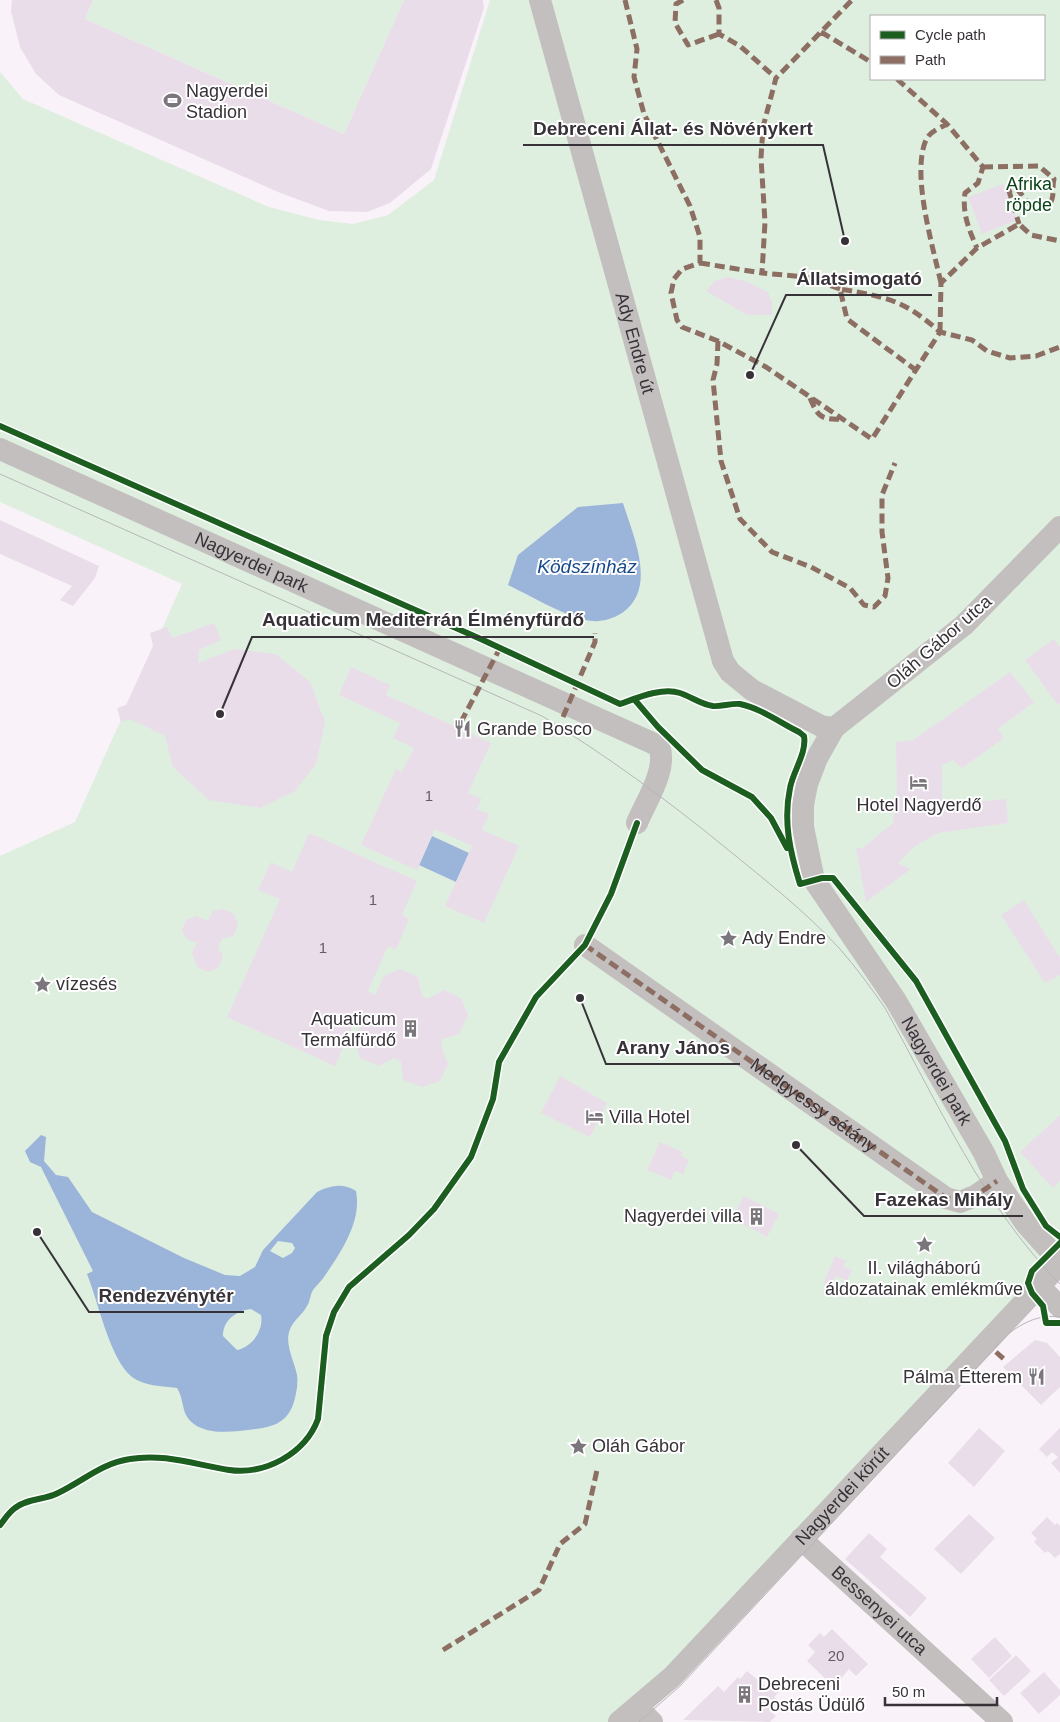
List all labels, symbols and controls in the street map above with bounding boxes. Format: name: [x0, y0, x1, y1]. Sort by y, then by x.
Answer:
legend: [870, 15, 1045, 80]
text: Cycle path: [915, 26, 986, 43]
text: Path: [915, 51, 946, 68]
place label: Nagyerdei Stadion: [186, 81, 268, 122]
sports icon: Nagyerdei Stadion: [162, 91, 182, 111]
callout: Debreceni Állat- és Növénykert: [523, 111, 823, 145]
text: Debreceni Állat- és Növénykert: [533, 118, 814, 139]
park label: Afrika röpde: [1006, 174, 1053, 215]
callout: Állatsimogató: [786, 261, 932, 295]
text: Állatsimogató: [796, 268, 922, 289]
street label: Ady Endre út: [611, 290, 659, 396]
street label: Nagyerdei park: [192, 528, 312, 597]
water label: Ködszínház: [537, 556, 637, 577]
street label: Oláh Gábor utca: [883, 590, 996, 693]
callout: Aquaticum Mediterrán Élményfürdő: [252, 603, 594, 637]
text: Aquaticum Mediterrán Élményfürdő: [262, 609, 584, 630]
restaurant icon: Grande Bosco: [453, 719, 473, 739]
place label: Grande Bosco: [477, 719, 592, 739]
hotel icon: Hotel Nagyerdő: [909, 772, 929, 792]
house number: 1: [425, 787, 433, 804]
place label: Hotel Nagyerdő: [856, 795, 982, 815]
house number: 1: [369, 891, 377, 908]
place icon: Ady Endre: [718, 928, 738, 948]
place label: Ady Endre: [742, 928, 826, 948]
house number: 1: [319, 939, 327, 956]
place icon: vízesés: [32, 974, 52, 994]
place label: vízesés: [56, 974, 117, 994]
place label: Aquaticum Termálfürdő: [301, 1009, 396, 1050]
street label: Nagyerdei park: [897, 1013, 976, 1130]
building icon: Aquaticum Termálfürdő: [400, 1019, 420, 1039]
callout: Arany János: [606, 1030, 740, 1064]
text: Arany János: [616, 1037, 730, 1058]
street label: Medgyessy sétány: [747, 1054, 880, 1156]
hotel icon: Villa Hotel: [585, 1107, 605, 1127]
place label: Villa Hotel: [609, 1107, 690, 1127]
callout: Fazekas Mihály: [864, 1182, 1023, 1216]
text: Fazekas Mihály: [875, 1189, 1014, 1210]
place label: Nagyerdei villa: [624, 1206, 743, 1226]
building icon: Nagyerdei villa: [746, 1206, 766, 1226]
place icon: II. világháború áldozatainak emlékműve: [914, 1235, 934, 1255]
place label: II. világháború áldozatainak emlékműve: [825, 1258, 1023, 1299]
callout: Rendezvénytér: [89, 1278, 244, 1312]
text: Rendezvénytér: [98, 1285, 234, 1306]
place label: Pálma Étterem: [903, 1367, 1022, 1387]
restaurant icon: Pálma Étterem: [1026, 1367, 1046, 1387]
place icon: Oláh Gábor: [568, 1436, 588, 1456]
place label: Oláh Gábor: [592, 1436, 685, 1456]
street label: Nagyerdei körút: [791, 1443, 893, 1549]
street label: Bessenyei utca: [827, 1562, 932, 1660]
house number: 20: [828, 1647, 844, 1664]
place label: Debreceni Postás Üdülő: [758, 1674, 865, 1715]
scale bar: [885, 1674, 998, 1706]
text: 50 m: [892, 1683, 925, 1700]
building icon: Debreceni Postás Üdülő: [734, 1684, 754, 1704]

